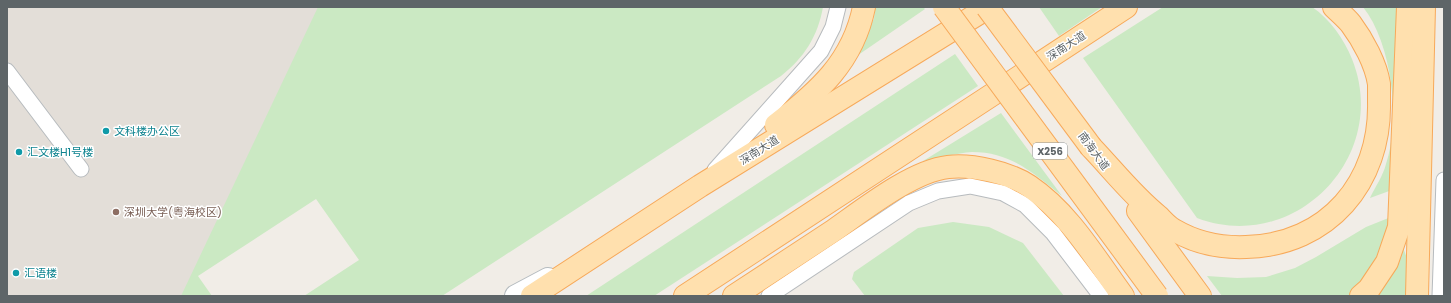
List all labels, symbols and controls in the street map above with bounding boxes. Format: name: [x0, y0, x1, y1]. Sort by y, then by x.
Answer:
street label: 深南大道: [1043, 27, 1089, 65]
place label: 文科楼办公区: [114, 123, 180, 139]
marker: 文科楼办公区: [101, 126, 111, 136]
street label: 南海大道: [1075, 128, 1113, 174]
street label: 深南大道: [736, 132, 782, 168]
road number: X256: [1033, 143, 1067, 159]
place label: 汇文楼H1号楼: [27, 144, 93, 160]
marker: 汇文楼H1号楼: [14, 147, 24, 157]
place label: 深圳大学(粤海校区): [124, 204, 222, 220]
marker: 深圳大学(粤海校区): [111, 207, 121, 217]
place label: 汇语楼: [24, 265, 57, 281]
marker: 汇语楼: [11, 268, 21, 278]

